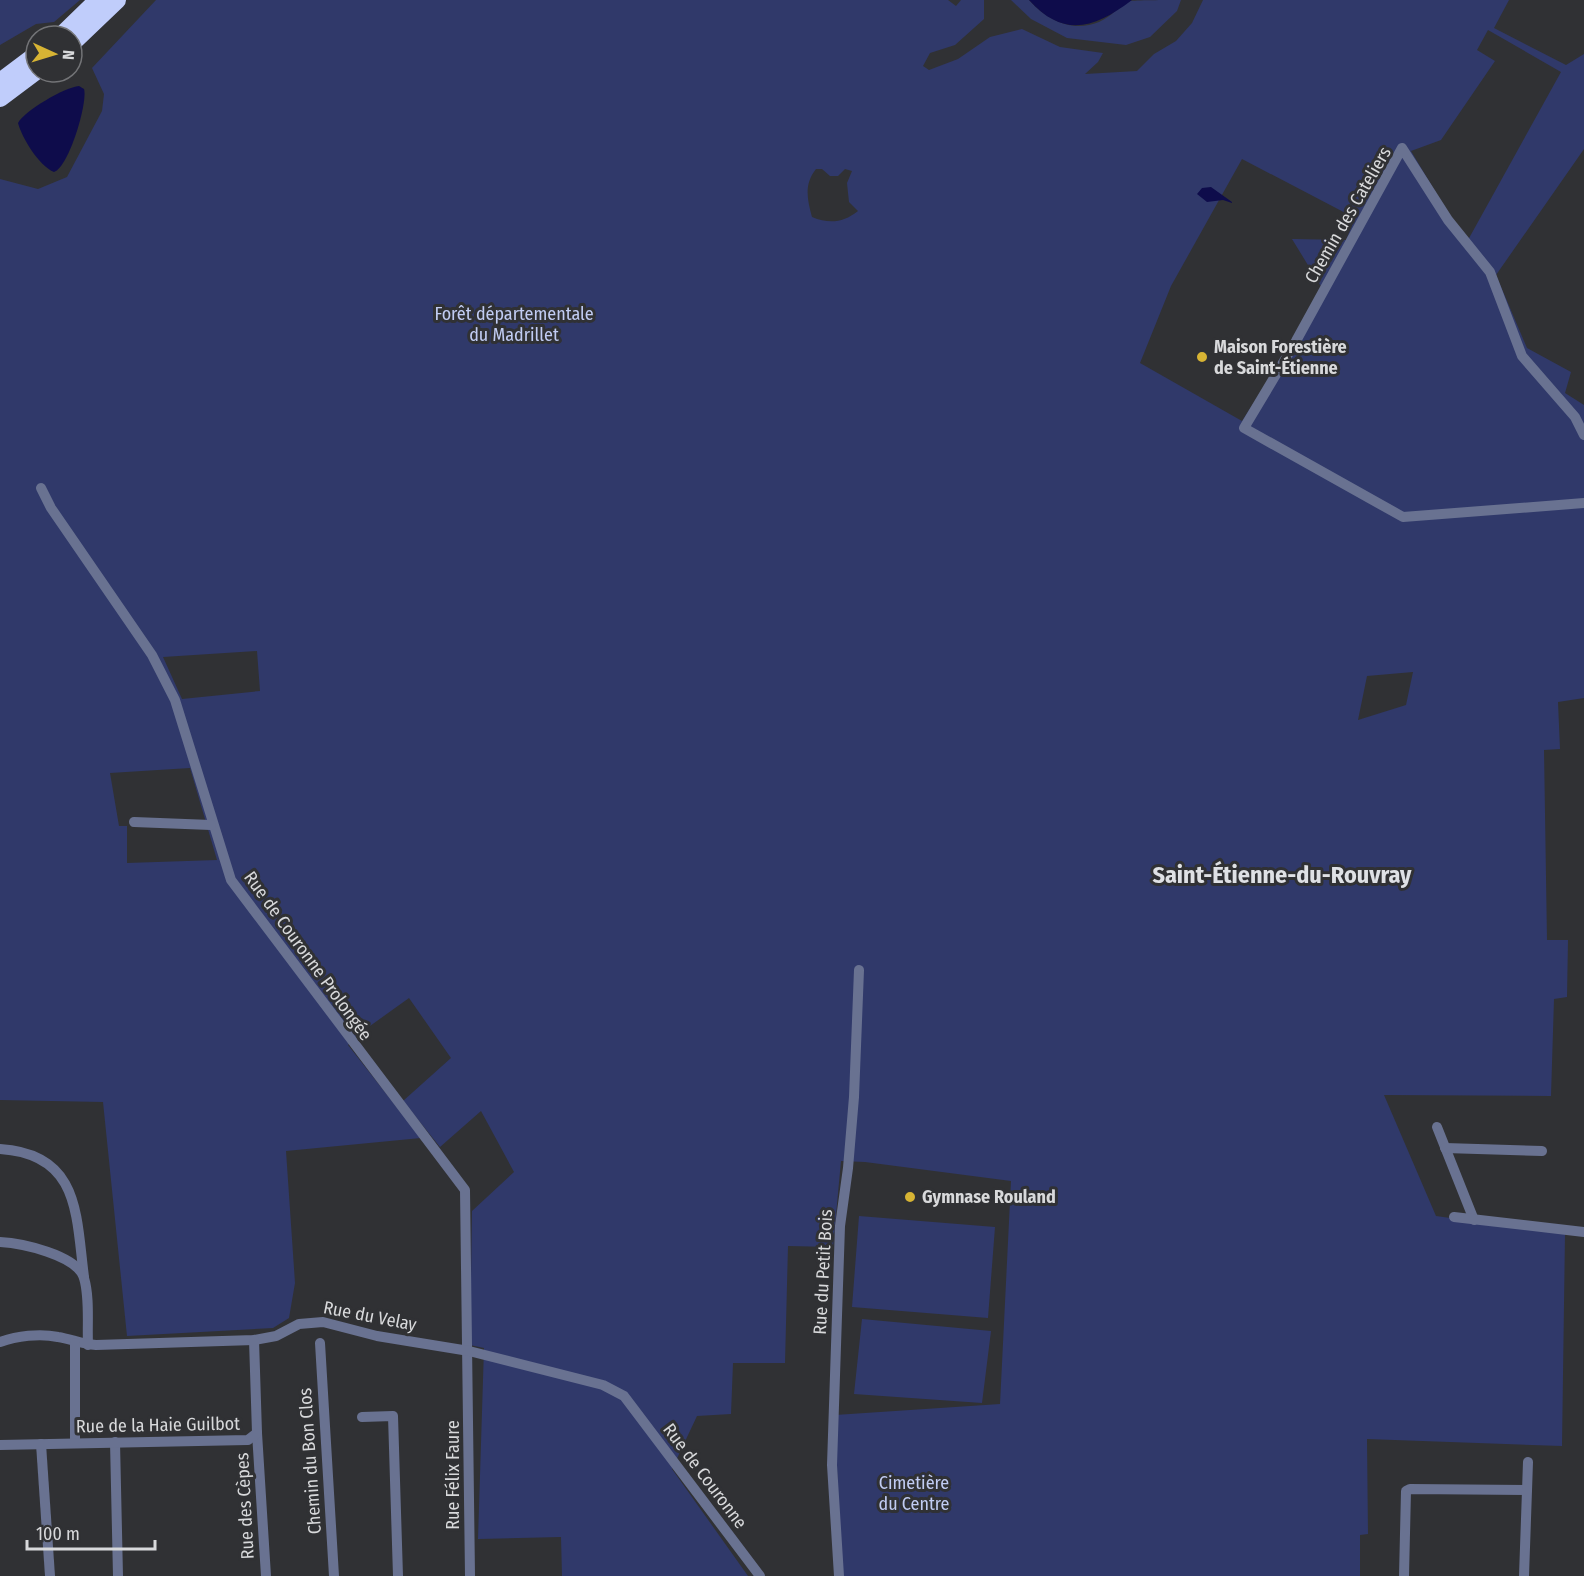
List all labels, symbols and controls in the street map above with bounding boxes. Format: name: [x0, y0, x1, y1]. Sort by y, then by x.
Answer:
north arrow: [24, 24, 84, 84]
text: N: [59, 50, 78, 60]
street label: Chemin des Cateliers: [1300, 143, 1396, 287]
park label: Forêt départementale du Madrillet: [434, 303, 594, 346]
place label: Maison Forestière de Saint-Étienne: [1214, 336, 1347, 379]
marker: Maison Forestière de Saint-Étienne: [1195, 350, 1209, 364]
district label: Saint-Étienne-du-Rouvray: [1152, 860, 1412, 889]
street label: Rue de Couronne Prolongée: [239, 867, 377, 1045]
place label: Gymnase Rouland: [922, 1186, 1056, 1208]
marker: Gymnase Rouland: [903, 1190, 917, 1204]
street label: Rue du Petit Bois: [809, 1208, 837, 1335]
street label: Rue du Velay: [322, 1296, 418, 1336]
street label: Chemin du Bon Clos: [294, 1387, 326, 1535]
street label: Rue de la Haie Guilbot: [76, 1413, 240, 1437]
street label: Rue de Couronne: [658, 1419, 752, 1533]
street label: Rue Félix Faure: [442, 1420, 464, 1530]
street label: Rue des Cèpes: [231, 1452, 259, 1560]
park label: Cimetière du Centre: [878, 1472, 950, 1515]
scale bar: [27, 1513, 154, 1551]
text: 100 m: [36, 1523, 80, 1545]

